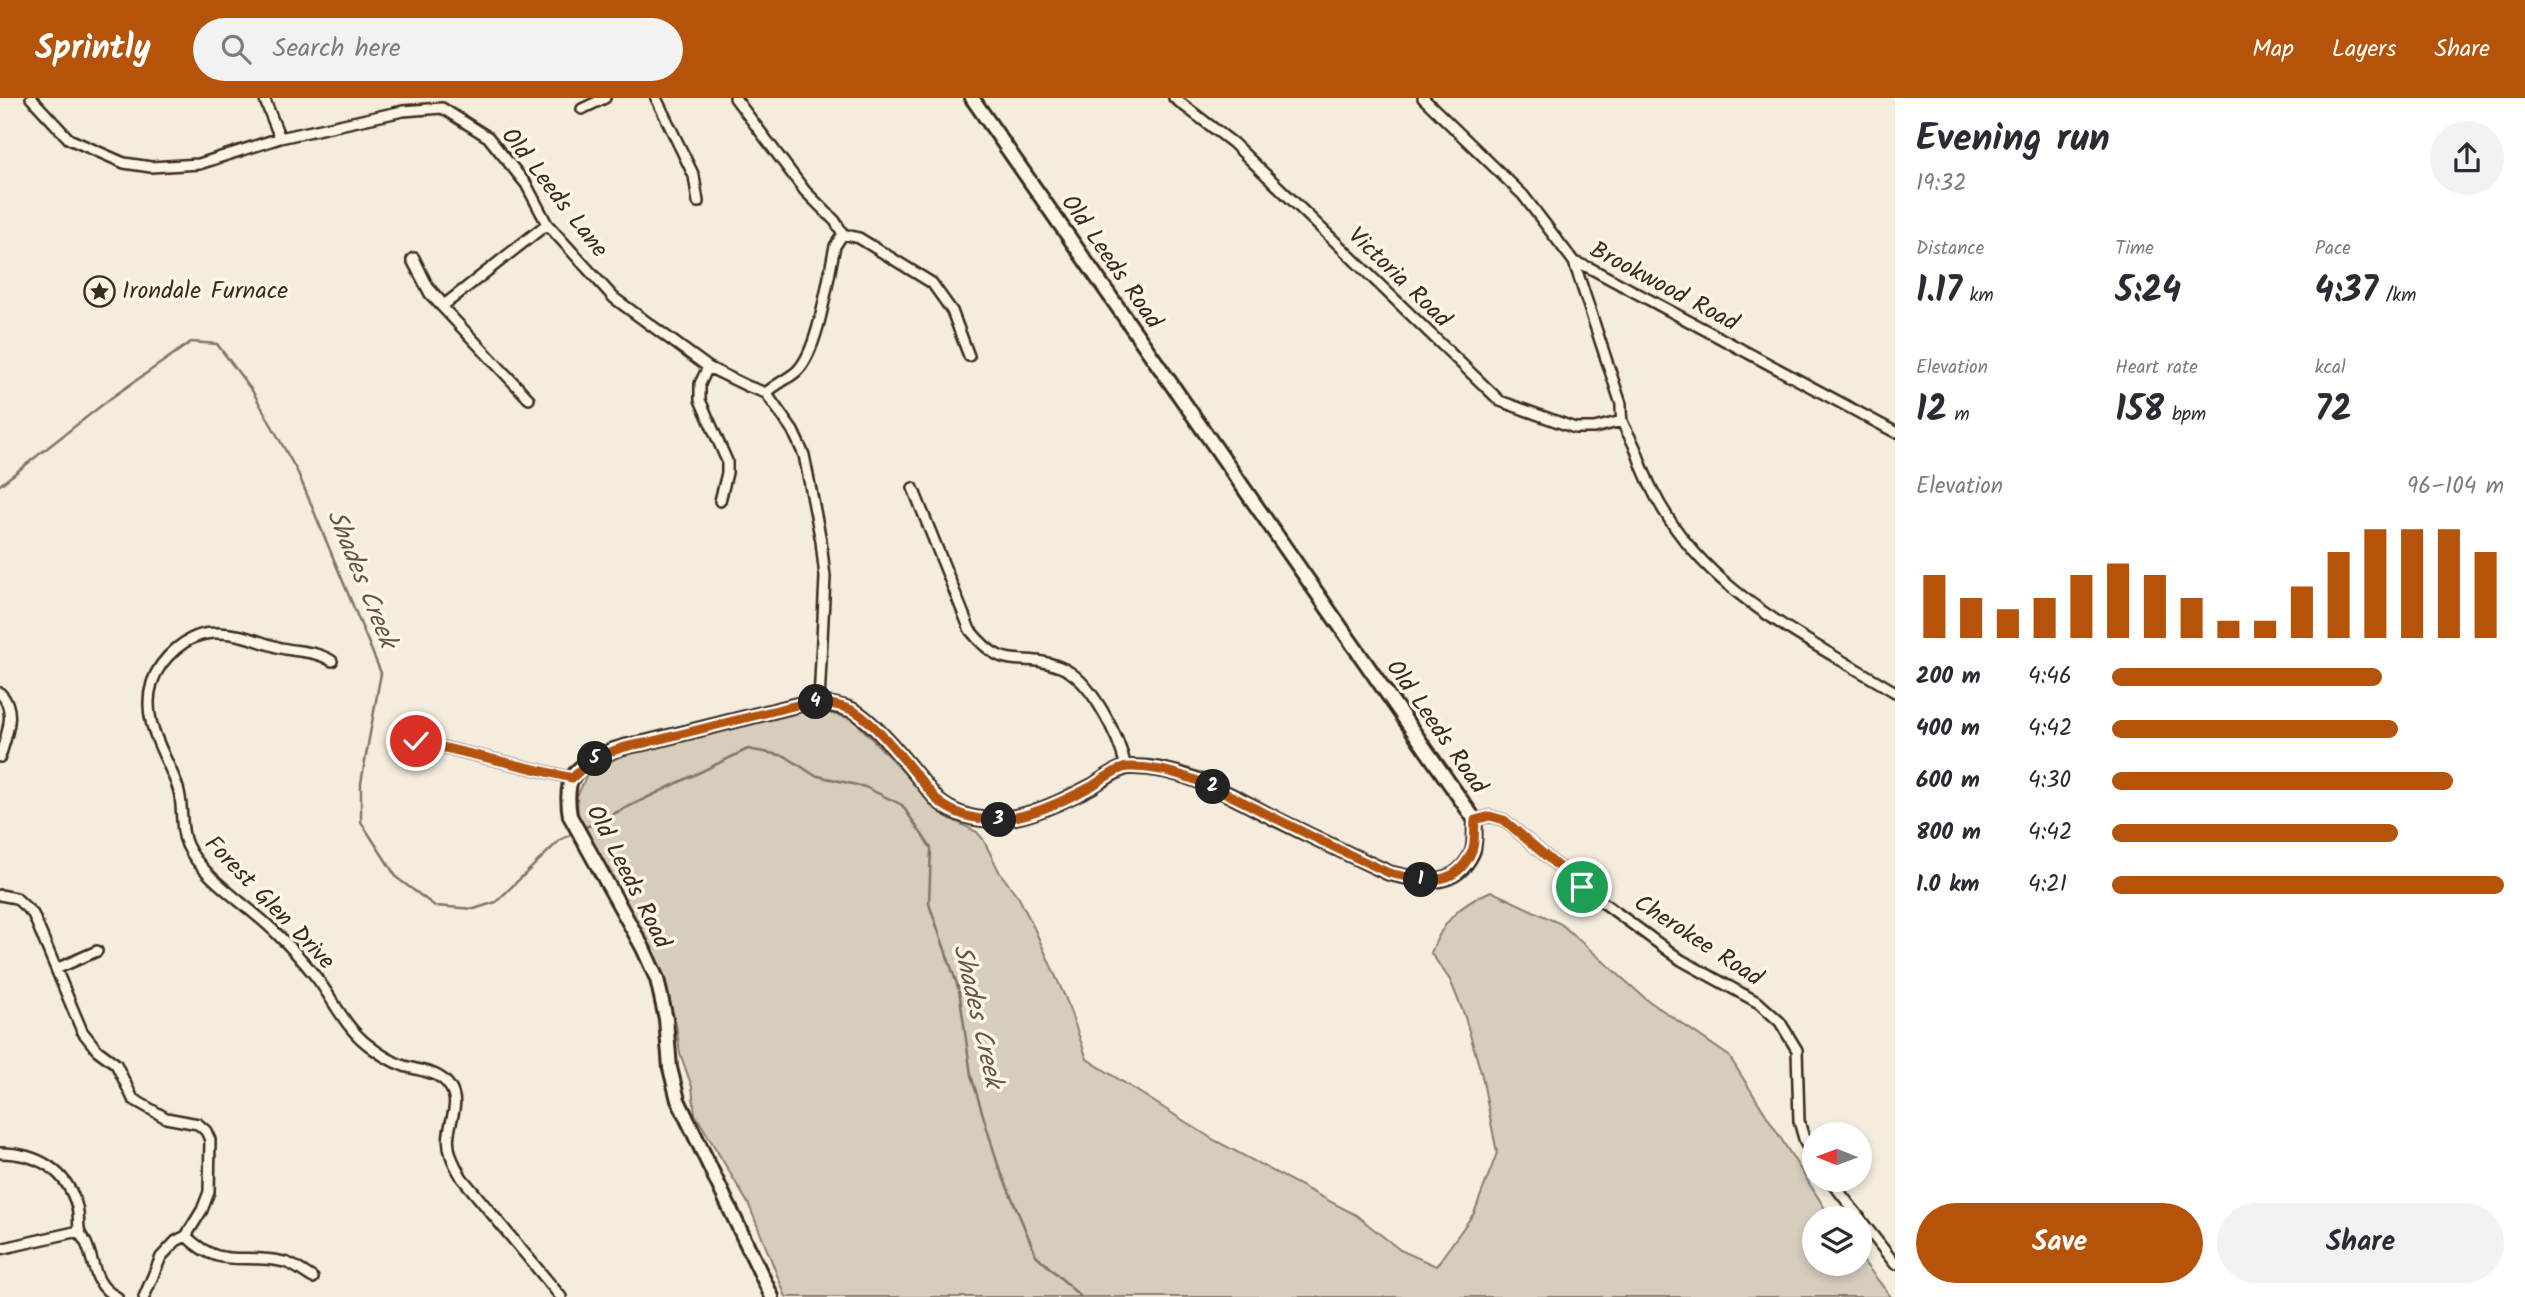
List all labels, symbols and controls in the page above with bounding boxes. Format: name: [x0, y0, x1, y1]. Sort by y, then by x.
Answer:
search box: [193, 18, 683, 81]
text: Sprintly: [35, 23, 151, 76]
text: Search here: [273, 28, 401, 70]
icon: search: [217, 30, 255, 68]
text: Map: [2252, 30, 2294, 69]
text: Layers: [2332, 30, 2396, 69]
text: Share: [2434, 30, 2490, 69]
text: Evening run: [1916, 110, 2110, 170]
street label: Old Leeds Lane: [490, 119, 618, 267]
button: share: [2430, 121, 2504, 195]
text: 19:32: [1916, 166, 1967, 202]
street label: Old Leeds Road: [1050, 187, 1173, 338]
street label: Victoria Road: [1338, 218, 1461, 339]
street label: Brookwood Road: [1583, 231, 1746, 343]
text: Distance: [1916, 234, 1984, 264]
text: Time: [2115, 234, 2154, 264]
text: Pace: [2315, 234, 2351, 264]
text: 1.17: [1916, 264, 1962, 320]
text: 5:24: [2115, 264, 2181, 320]
text: 4:37: [2315, 264, 2378, 320]
place label: Irondale Furnace: [122, 272, 288, 311]
place icon: Irondale Furnace: [82, 274, 116, 308]
text: km: [1962, 281, 1994, 311]
text: /km: [2378, 281, 2416, 311]
text: Elevation: [1916, 353, 1988, 383]
text: Heart rate: [2115, 353, 2198, 383]
text: kcal: [2315, 353, 2346, 383]
text: 12: [1916, 383, 1947, 439]
text: 158: [2115, 383, 2164, 439]
text: 72: [2315, 383, 2352, 439]
text: m: [1947, 400, 1970, 430]
text: bpm: [2164, 400, 2206, 430]
text: Elevation: [1916, 469, 2003, 505]
text: 96–104 m: [2407, 469, 2504, 505]
water label: Shades Creek: [314, 503, 409, 658]
street label: Old Leeds Road: [1375, 652, 1498, 803]
text: 200 m: [1916, 659, 1981, 695]
text: 4:46: [2028, 659, 2072, 695]
pin: 4: [798, 684, 834, 720]
text: 4: [810, 686, 821, 716]
pin: [386, 711, 446, 771]
text: 400 m: [1916, 711, 1980, 747]
text: 4:42: [2028, 711, 2072, 747]
icon: check: [397, 722, 435, 760]
pin: 5: [578, 742, 612, 776]
text: 5: [590, 743, 599, 773]
text: 600 m: [1916, 763, 1980, 799]
text: 4:30: [2028, 763, 2071, 799]
pin: 2: [1196, 770, 1230, 804]
text: 2: [1207, 771, 1218, 801]
street label: Old Leeds Road: [575, 798, 681, 957]
pin: 3: [982, 802, 1016, 838]
text: 3: [993, 804, 1004, 834]
text: 800 m: [1916, 815, 1981, 851]
text: 4:42: [2028, 815, 2072, 851]
street label: Forest Glen Drive: [194, 826, 344, 980]
pin: [1552, 857, 1612, 917]
pin: 1: [1404, 862, 1438, 898]
text: 1: [1418, 864, 1423, 894]
text: 1.0 km: [1916, 867, 1979, 903]
text: 4:21: [2028, 867, 2067, 903]
icon: arrive: [1563, 868, 1601, 906]
street label: Cherokee Road: [1626, 884, 1771, 998]
water label: Shades Creek: [940, 940, 1015, 1096]
north arrow: [1802, 1122, 1872, 1192]
map controls: [1802, 1122, 1872, 1276]
button: Save: [1916, 1203, 2203, 1283]
button: Share: [2217, 1203, 2504, 1283]
button: layers: [1802, 1206, 1872, 1276]

